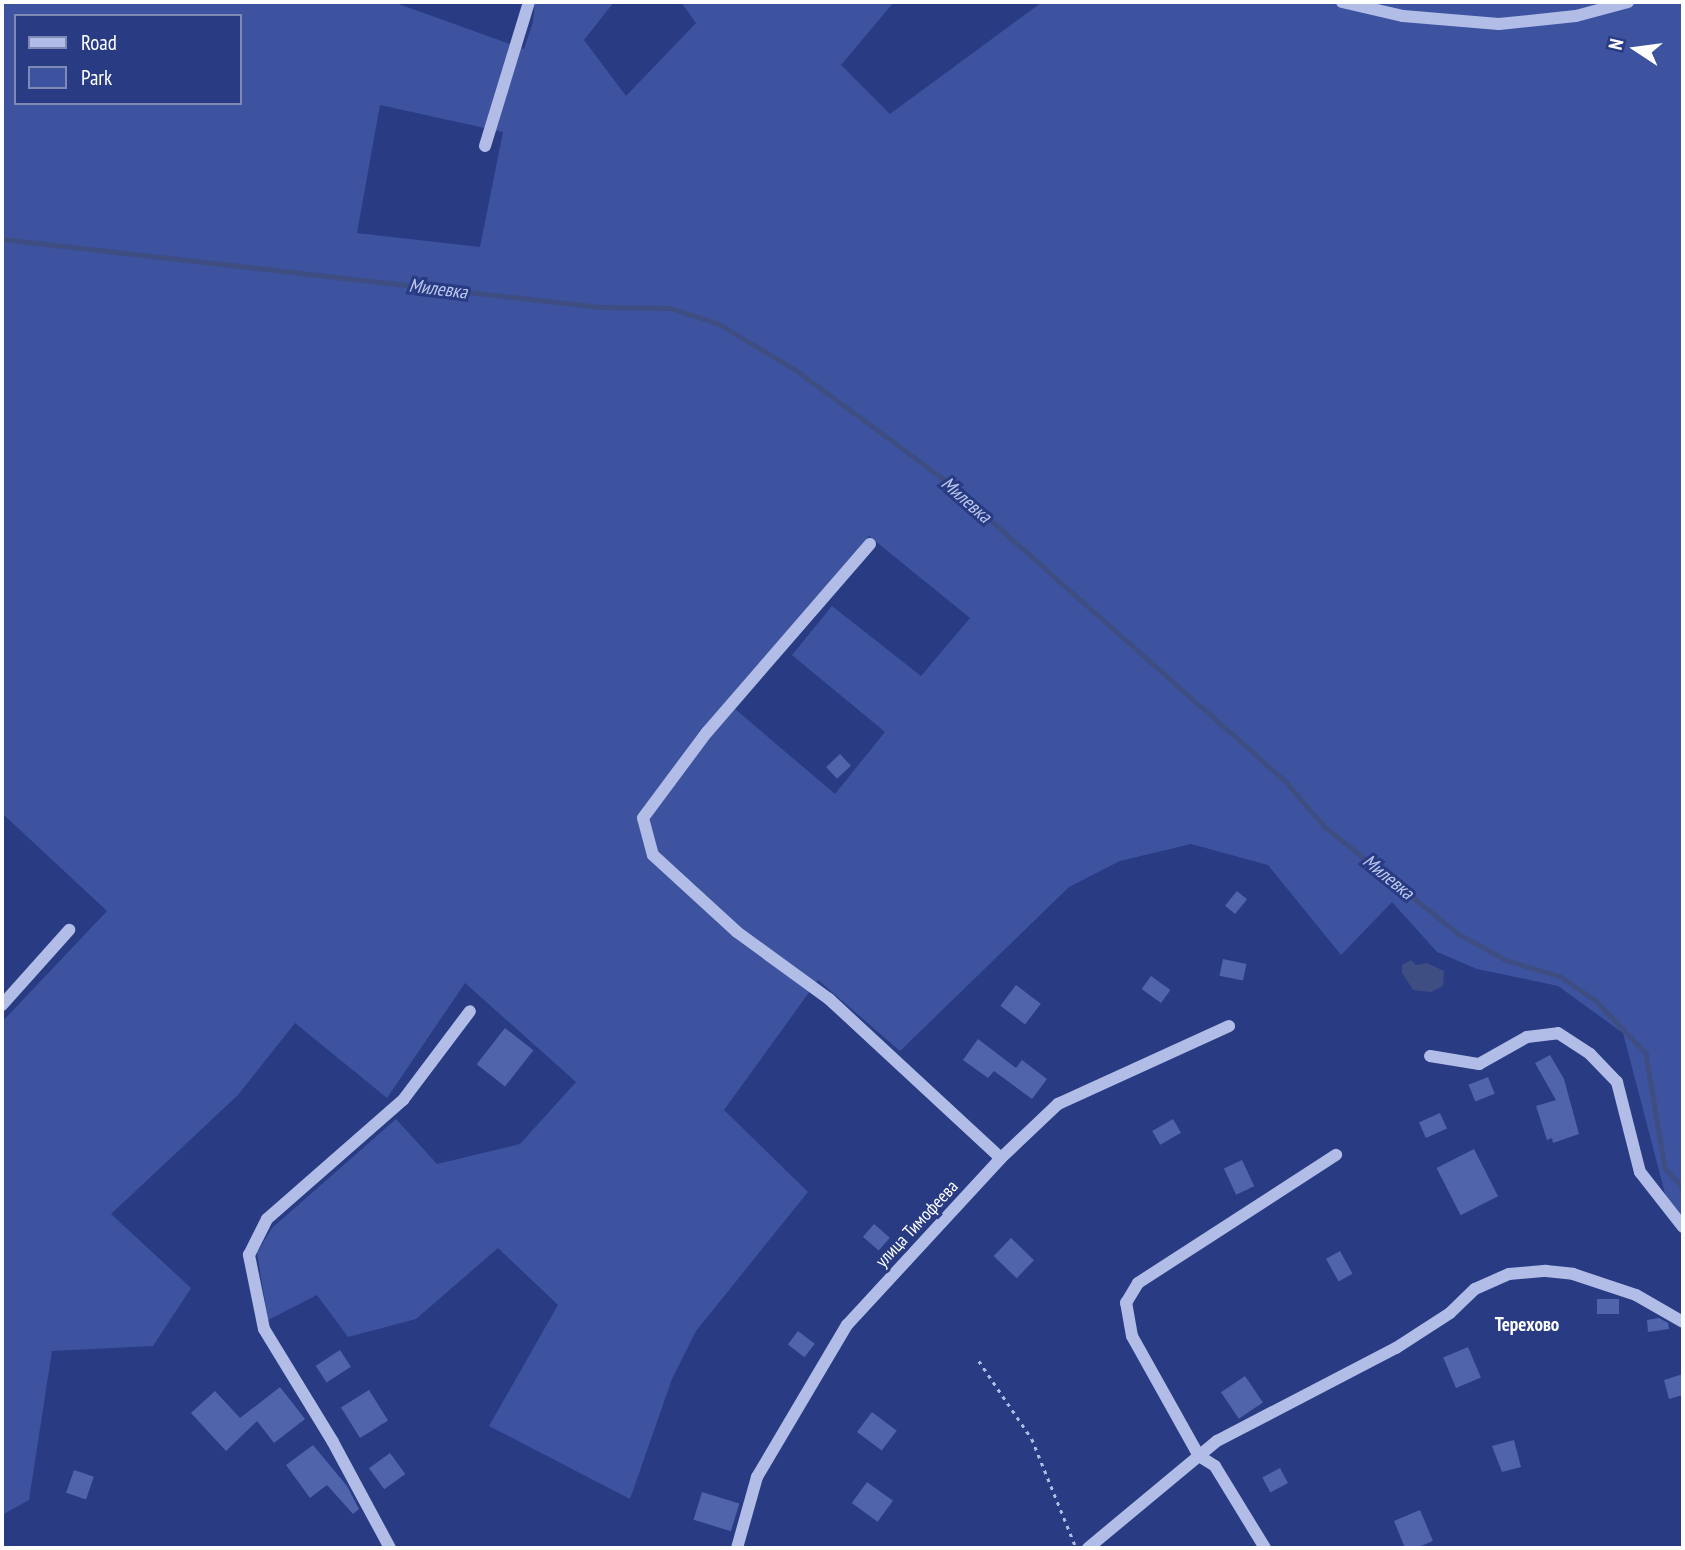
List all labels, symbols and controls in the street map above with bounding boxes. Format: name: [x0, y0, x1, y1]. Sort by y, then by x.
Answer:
legend: [14, 14, 242, 105]
north arrow: [1601, 14, 1671, 84]
text: Road: [81, 29, 117, 56]
text: N: [1603, 37, 1628, 52]
text: Park: [81, 64, 112, 91]
water label: Милевка: [408, 274, 468, 304]
water label: Милевка: [936, 472, 996, 528]
water label: Милевка: [1358, 850, 1418, 904]
street label: улица Тимофеева: [871, 1176, 963, 1272]
district label: Терехово: [1495, 1314, 1559, 1336]

